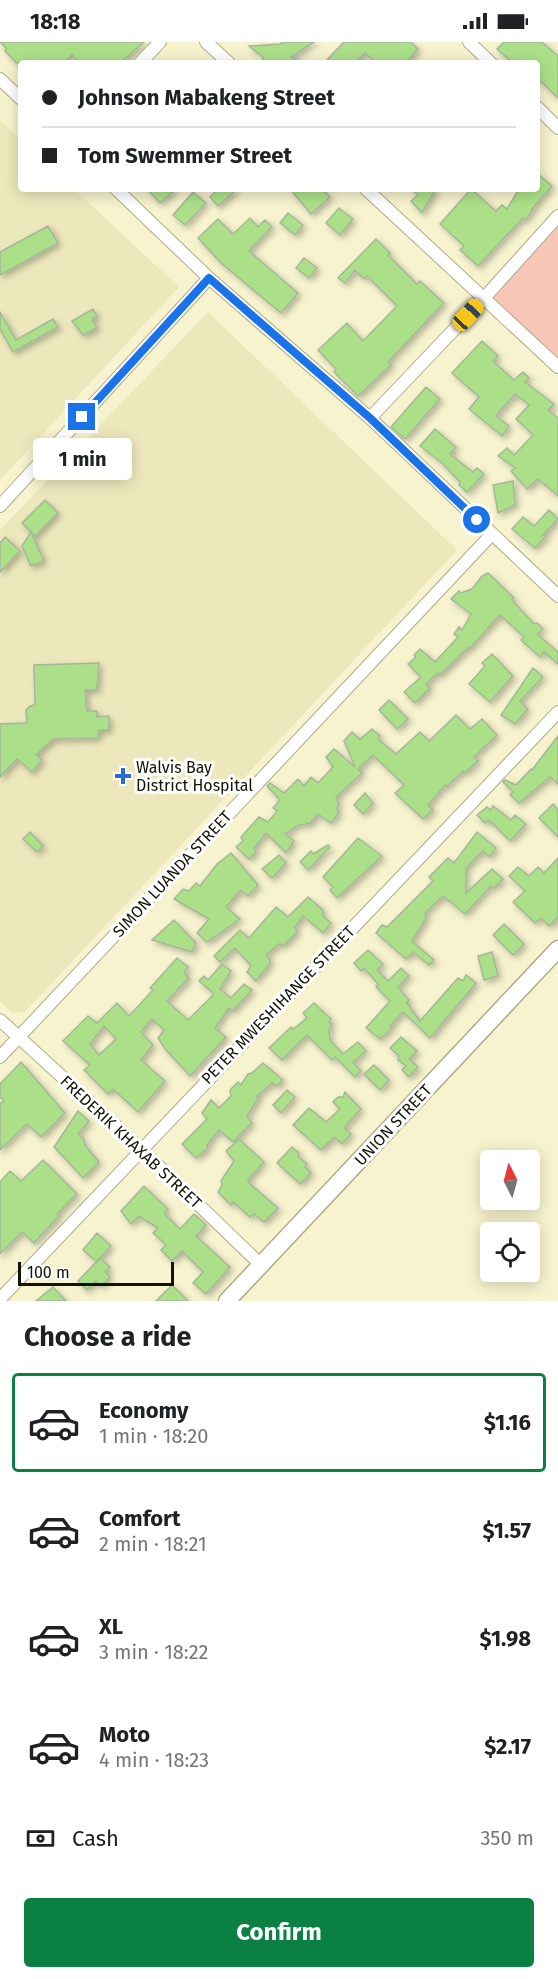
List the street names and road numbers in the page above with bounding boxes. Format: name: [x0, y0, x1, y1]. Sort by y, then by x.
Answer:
street label: SIMON LUANDA STREET: [109, 807, 236, 941]
street label: PETER MWESHIHANGE STREET: [197, 921, 359, 1088]
street label: FREDERIK KHAXAB STREET: [57, 1072, 206, 1213]
street label: UNION STREET: [351, 1080, 436, 1170]

